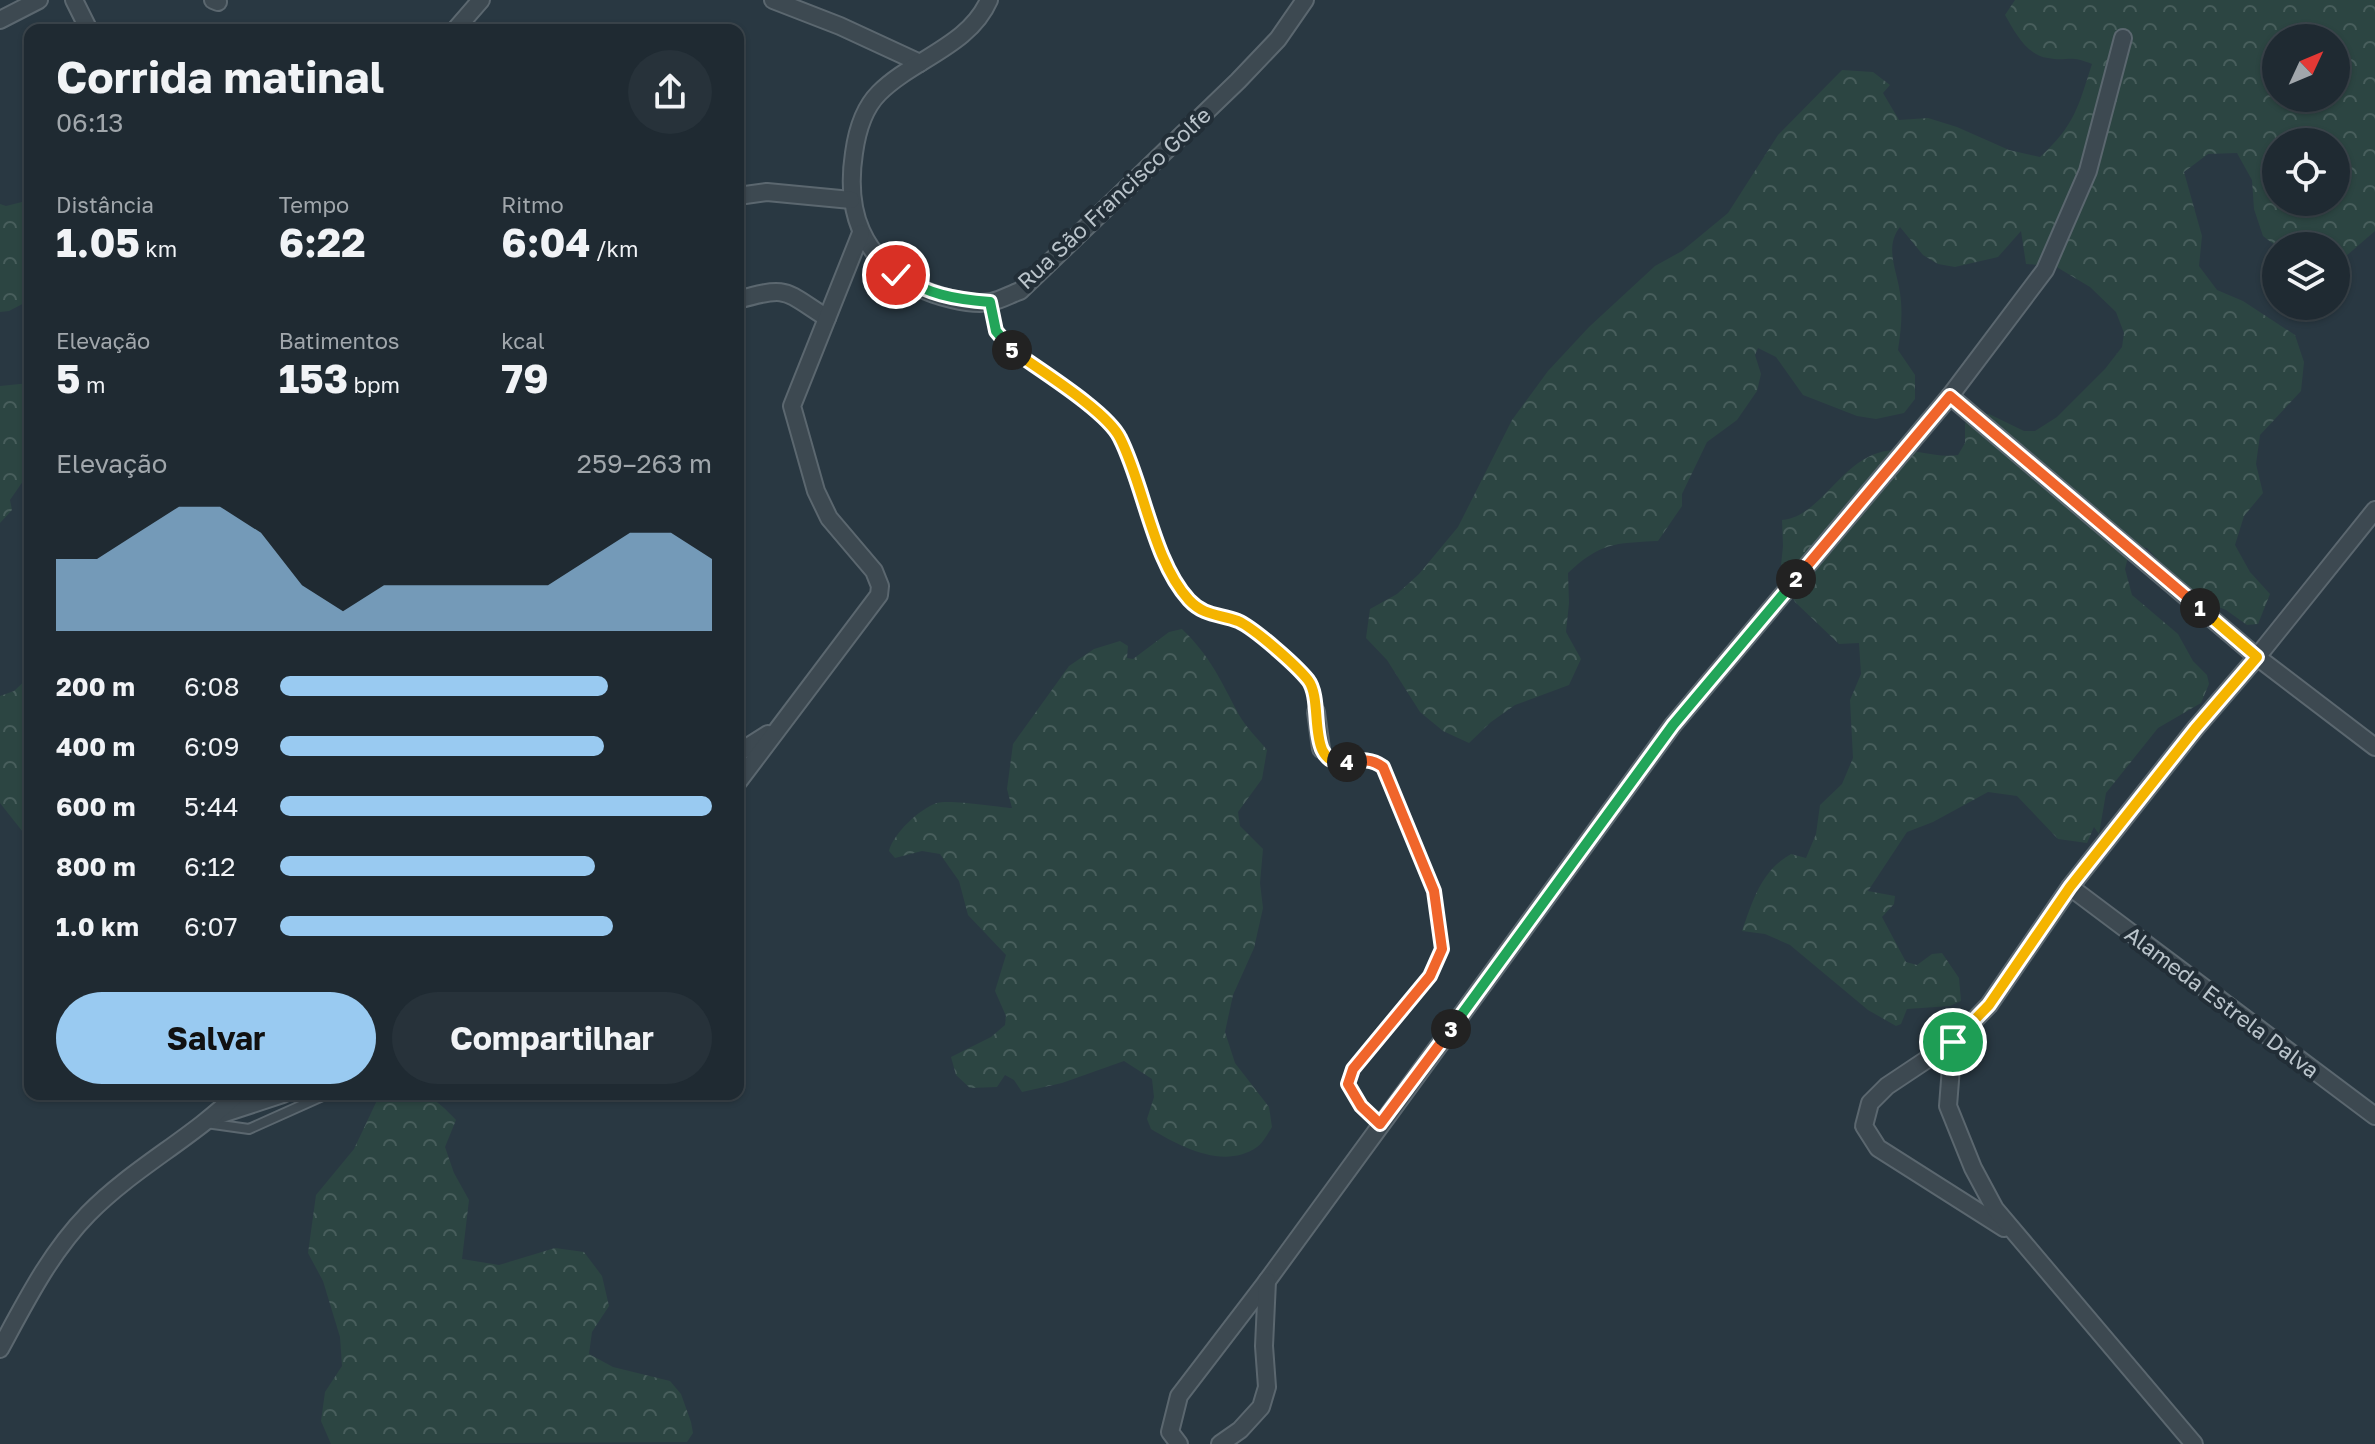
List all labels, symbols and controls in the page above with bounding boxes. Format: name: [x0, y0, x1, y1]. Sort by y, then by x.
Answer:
north arrow: [2262, 24, 2350, 112]
map controls: [2262, 24, 2350, 320]
text: Corrida matinal: [56, 50, 384, 103]
button: share: [628, 50, 712, 134]
street label: Rua São Francisco Golfe: [1011, 101, 1216, 294]
text: 06:13: [56, 107, 123, 138]
button: locate: [2262, 128, 2350, 216]
text: Distância: [56, 191, 154, 218]
text: Tempo: [279, 191, 349, 218]
text: Ritmo: [501, 191, 564, 218]
text: 1.05: [56, 218, 140, 266]
text: 6:22: [279, 218, 366, 266]
text: 6:04: [501, 218, 591, 266]
button: layers: [2262, 232, 2350, 320]
text: km: [140, 235, 177, 262]
text: /km: [591, 235, 639, 262]
pin: [862, 241, 930, 309]
icon: check: [874, 253, 918, 297]
text: Elevação: [56, 327, 150, 354]
text: Batimentos: [279, 327, 400, 354]
text: kcal: [501, 327, 545, 354]
pin: 5: [992, 330, 1032, 370]
text: 5: [1005, 336, 1019, 363]
text: 5: [56, 354, 80, 402]
text: 153: [279, 354, 348, 402]
text: 79: [501, 354, 549, 402]
text: m: [80, 371, 105, 398]
text: bpm: [348, 371, 400, 398]
text: Elevação: [56, 448, 167, 479]
text: 259–263 m: [577, 448, 712, 479]
pin: 2: [1776, 559, 1816, 599]
text: 2: [1789, 565, 1803, 592]
pin: 1: [2180, 588, 2220, 628]
text: 1: [2194, 594, 2206, 621]
text: 200 m: [56, 671, 135, 702]
text: 6:08: [184, 671, 240, 702]
text: 400 m: [56, 731, 135, 762]
text: 6:09: [184, 731, 239, 762]
pin: 4: [1327, 742, 1367, 782]
text: 4: [1340, 748, 1354, 775]
text: 600 m: [56, 791, 136, 822]
text: 5:44: [184, 791, 239, 822]
text: 800 m: [56, 851, 136, 882]
text: 6:12: [184, 851, 235, 882]
text: 1.0 km: [56, 911, 139, 942]
text: 6:07: [184, 911, 237, 942]
street label: Alameda Estrela Dalva: [2120, 920, 2325, 1083]
button: Salvar: [56, 992, 376, 1084]
button: Compartilhar: [392, 992, 712, 1084]
pin: [1919, 1008, 1987, 1076]
pin: 3: [1431, 1009, 1471, 1049]
text: 3: [1444, 1015, 1458, 1042]
icon: arrive: [1931, 1020, 1975, 1064]

